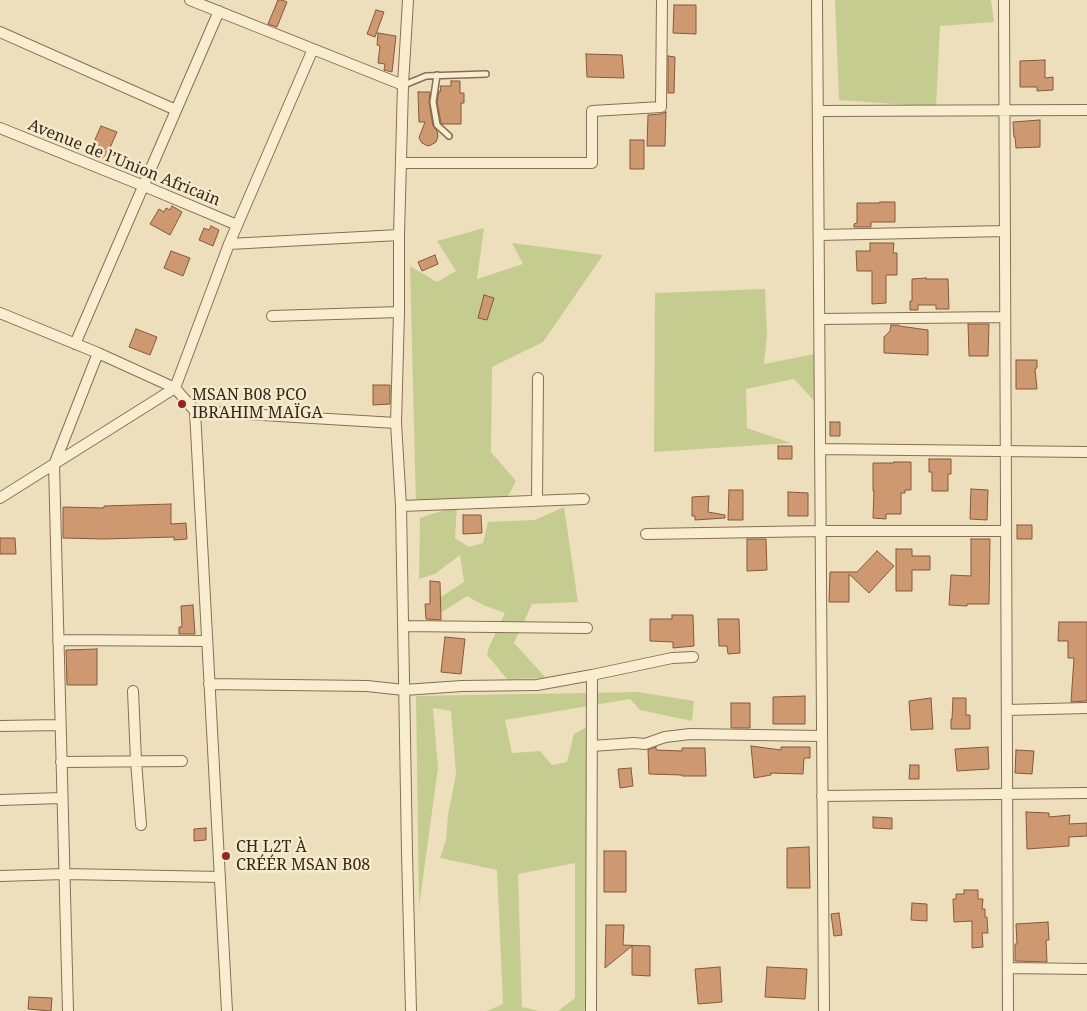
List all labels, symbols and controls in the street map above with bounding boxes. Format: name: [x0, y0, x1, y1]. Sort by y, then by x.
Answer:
street label: Avenue de l’Union Africain: [25, 116, 223, 210]
place label: MSAN B08 PCO IBRAHIM MAÏGA: [192, 385, 323, 423]
marker: MSAN B08 PCO IBRAHIM MAÏGA: [176, 398, 188, 410]
place label: CH L2T À CRÉÉR MSAN B08: [236, 837, 370, 875]
marker: CH L2T À CRÉÉR MSAN B08: [220, 850, 232, 862]

